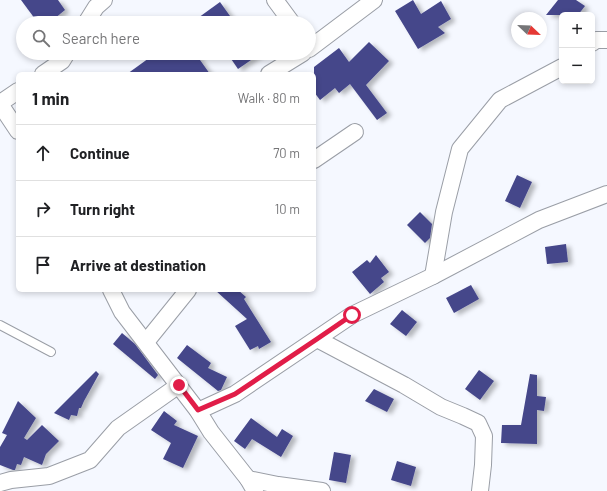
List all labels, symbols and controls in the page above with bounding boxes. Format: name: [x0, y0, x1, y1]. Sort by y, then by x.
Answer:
north arrow: [511, 12, 547, 48]
map controls: [559, 12, 595, 84]
button: +: [559, 12, 595, 48]
search box: [16, 16, 316, 60]
icon: search: [30, 27, 52, 49]
text: Search here: [62, 29, 140, 47]
button: −: [559, 48, 595, 84]
text: 1 min: [32, 88, 69, 108]
text: Walk · 80 m: [238, 90, 300, 106]
icon: ahead: [32, 142, 54, 164]
text: Continue: [70, 144, 130, 162]
text: 70 m: [273, 145, 300, 161]
icon: right: [32, 198, 54, 220]
text: Turn right: [70, 200, 135, 218]
text: 10 m: [275, 201, 300, 217]
icon: arrive: [32, 254, 54, 276]
text: Arrive at destination: [70, 256, 206, 274]
route start: [343, 306, 361, 324]
route end: [170, 376, 188, 394]

